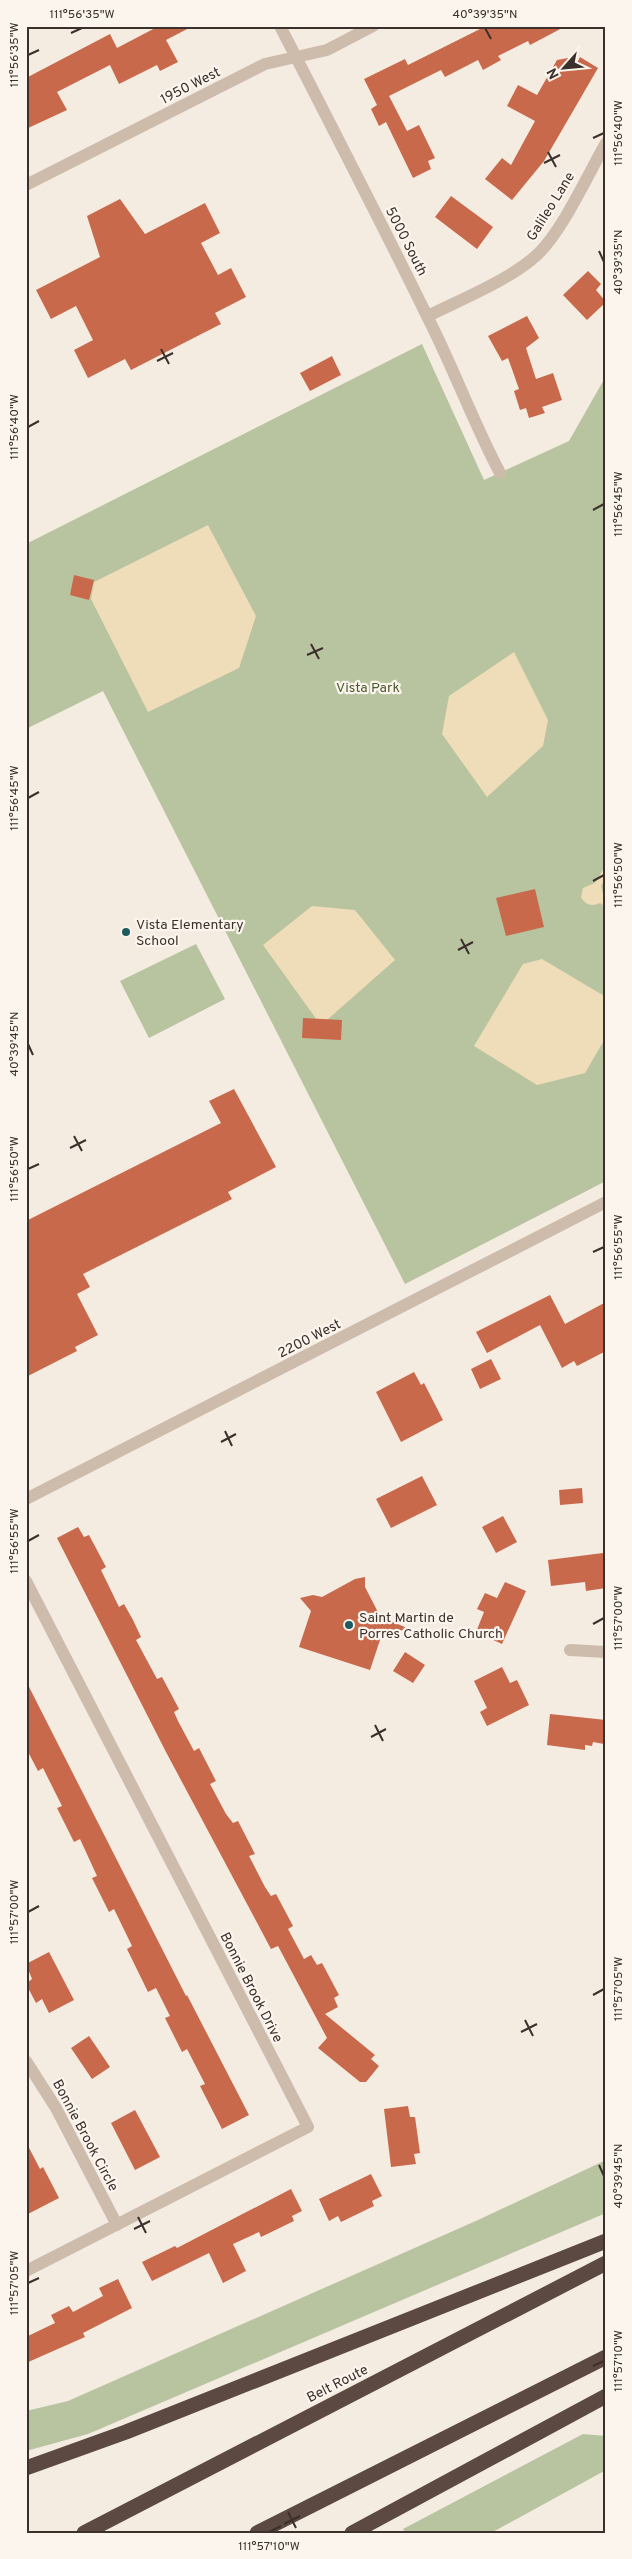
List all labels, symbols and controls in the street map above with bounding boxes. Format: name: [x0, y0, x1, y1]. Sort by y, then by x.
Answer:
text: 111°56'35"W: [49, 7, 115, 23]
text: 40°39'35"N: [453, 7, 517, 23]
text: 111°56'35"W: [7, 22, 23, 88]
north arrow: [540, 42, 590, 92]
street label: 1950 West: [158, 64, 223, 109]
text: N: [544, 65, 564, 82]
text: 111°56'40"W: [611, 100, 627, 166]
street label: Galileo Lane: [523, 169, 579, 244]
street label: 5000 South: [381, 204, 430, 279]
text: 40°39'35"N: [611, 230, 627, 294]
text: 111°56'40"W: [7, 394, 23, 460]
text: 111°56'45"W: [611, 471, 627, 537]
park label: Vista Park: [336, 680, 400, 697]
text: 111°56'45"W: [7, 765, 23, 831]
text: 111°56'50"W: [611, 842, 627, 908]
place label: Vista Elementary School: [136, 917, 244, 950]
marker: Vista Elementary School: [120, 926, 132, 938]
text: 40°39'45"N: [7, 1011, 23, 1077]
text: 111°56'50"W: [7, 1136, 23, 1202]
text: 111°56'55"W: [611, 1214, 627, 1280]
street label: 2200 West: [275, 1316, 344, 1362]
text: 111°56'55"W: [7, 1508, 23, 1574]
text: 111°57'00"W: [611, 1586, 627, 1650]
place label: Saint Martin de Porres Catholic Church: [359, 1610, 503, 1643]
marker: Saint Martin de Porres Catholic Church: [343, 1619, 355, 1631]
text: 111°57'00"W: [7, 1880, 23, 1944]
street label: Bonnie Brook Drive: [216, 1930, 286, 2046]
text: 111°57'05"W: [611, 1957, 627, 2021]
street label: Bonnie Brook Circle: [48, 2077, 121, 2195]
text: 40°39'45"N: [611, 2143, 627, 2209]
text: 111°57'05"W: [7, 2251, 23, 2315]
text: 111°57'10"W: [611, 2330, 627, 2392]
street label: Belt Route: [304, 2362, 371, 2407]
text: 111°57'10"W: [238, 2539, 300, 2555]

